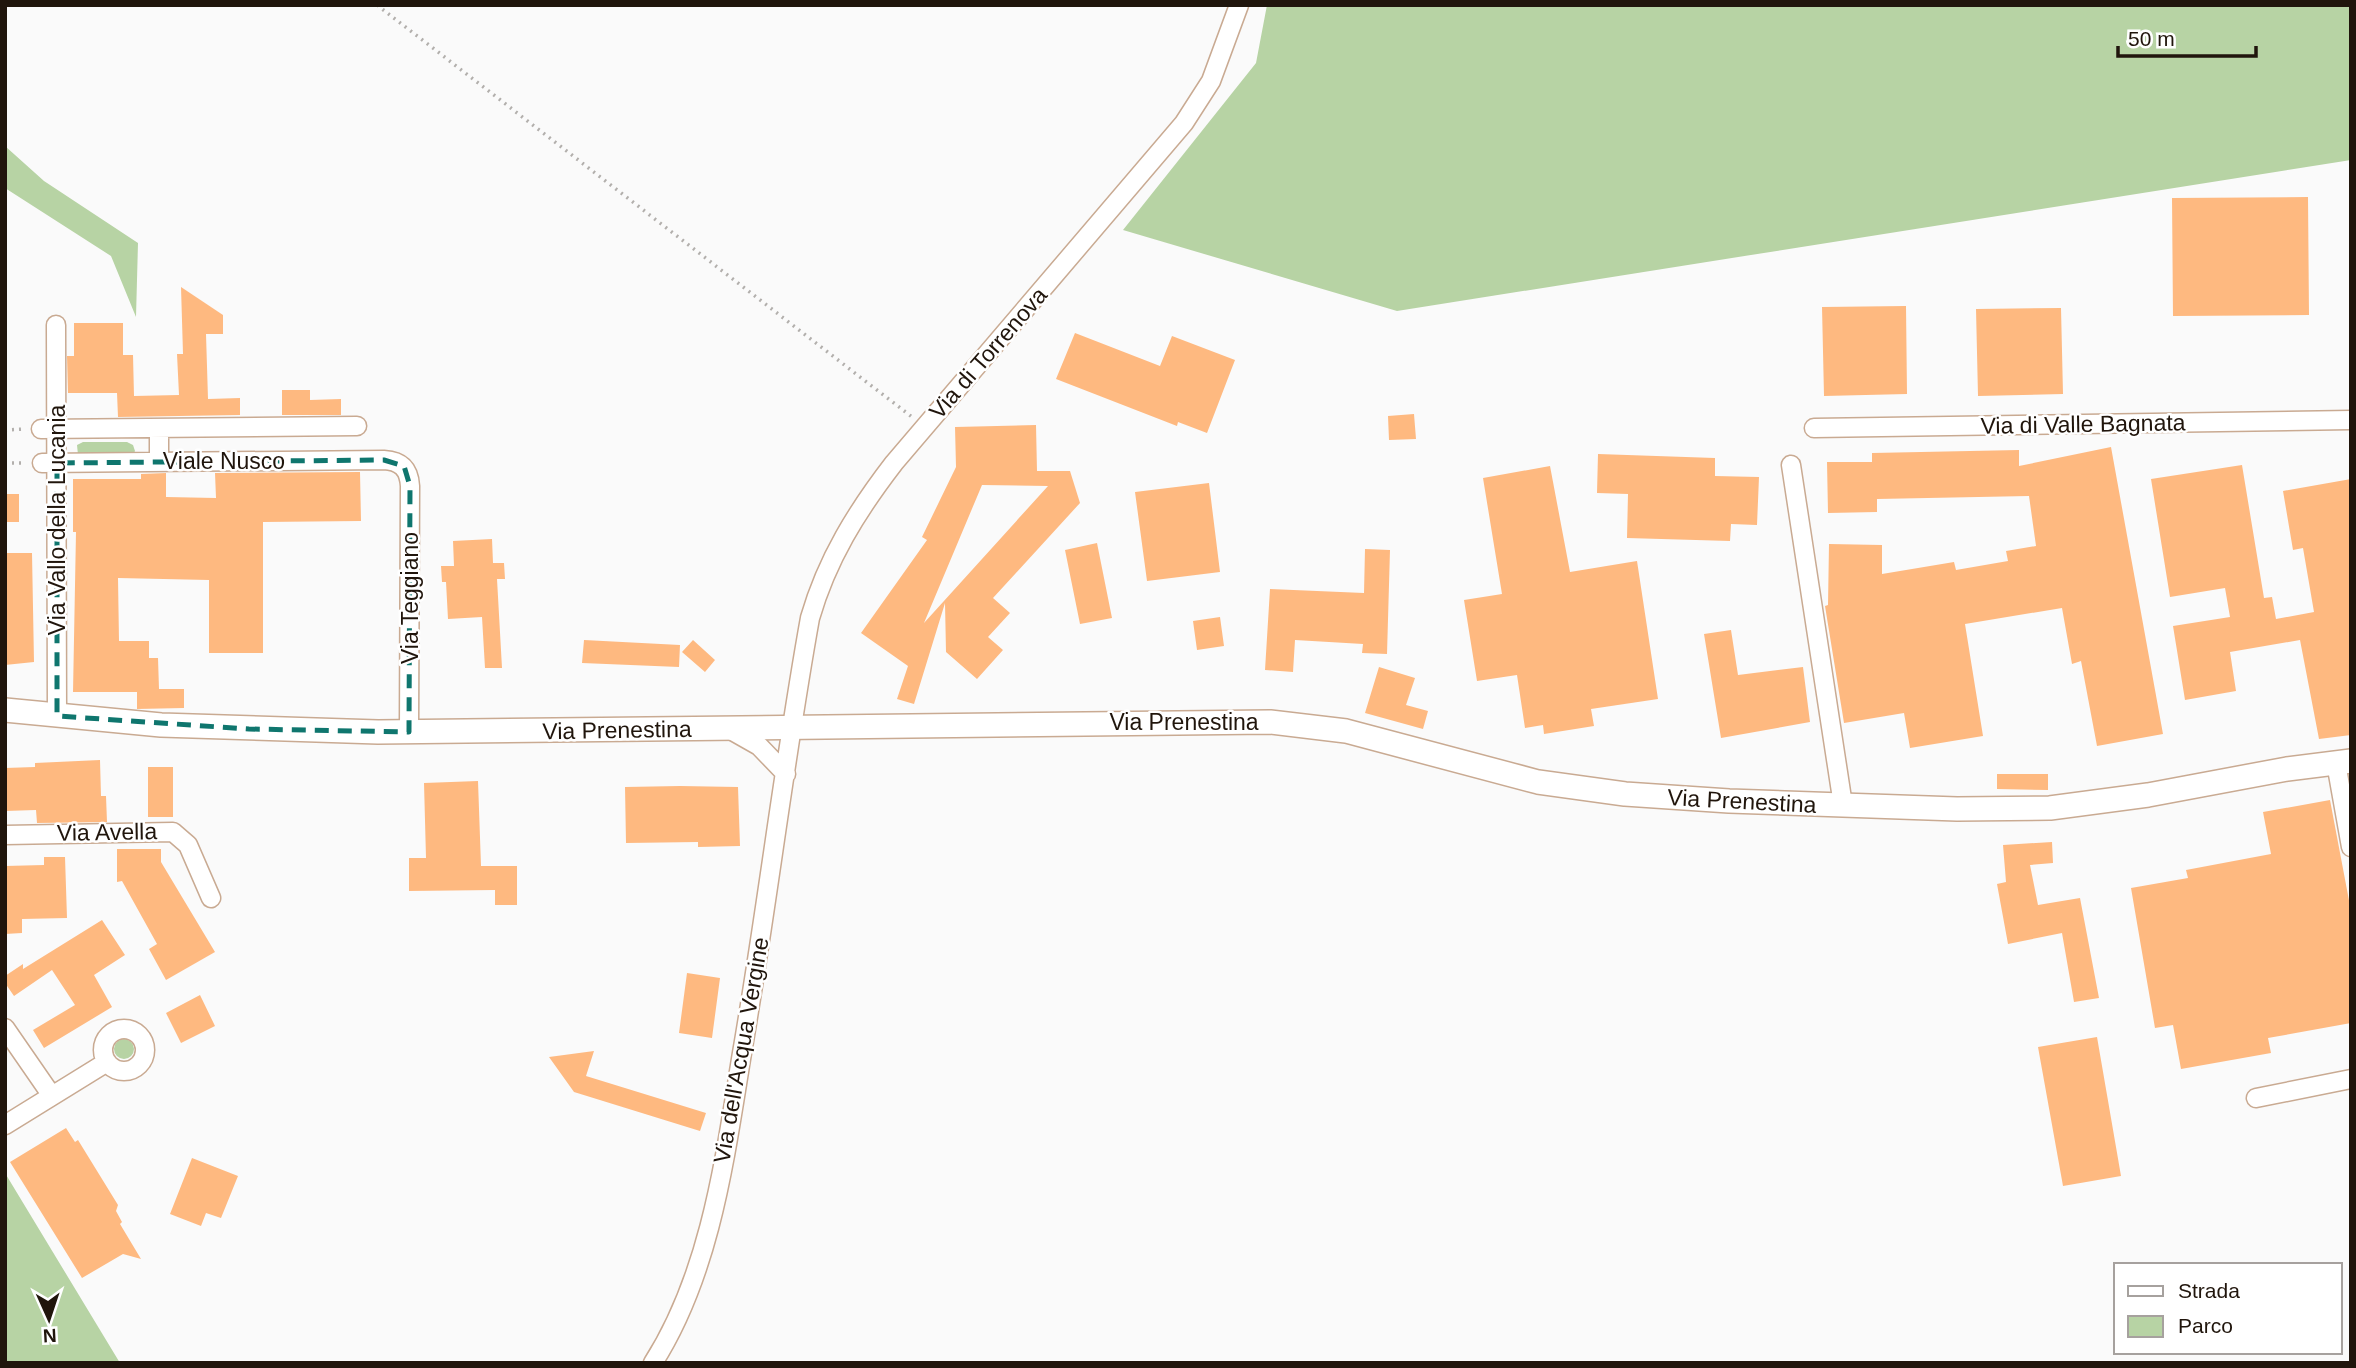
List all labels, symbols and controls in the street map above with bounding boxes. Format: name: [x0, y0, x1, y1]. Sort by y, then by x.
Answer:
scale bar: [2118, 14, 2256, 58]
text: 50 m: [2128, 27, 2175, 50]
street label: Via di Torrenova: [924, 282, 1052, 424]
street label: Via Vallo della Lucania: [44, 405, 70, 635]
street label: Via di Valle Bagnata: [1980, 409, 2186, 439]
street label: Viale Nusco: [163, 448, 285, 474]
street label: Via Teggiano: [397, 532, 423, 664]
street label: Via Prenestina: [1109, 709, 1259, 735]
street label: Via Prenestina: [542, 716, 692, 744]
street label: Via Prenestina: [1667, 784, 1817, 818]
street label: Via Avella: [57, 818, 158, 846]
street label: Via dell'Acqua Vergine: [708, 935, 774, 1165]
legend: [2114, 1263, 2342, 1354]
text: Strada: [2178, 1279, 2240, 1302]
north arrow: [14, 1284, 84, 1354]
text: Parco: [2178, 1314, 2233, 1337]
text: N: [42, 1325, 57, 1346]

